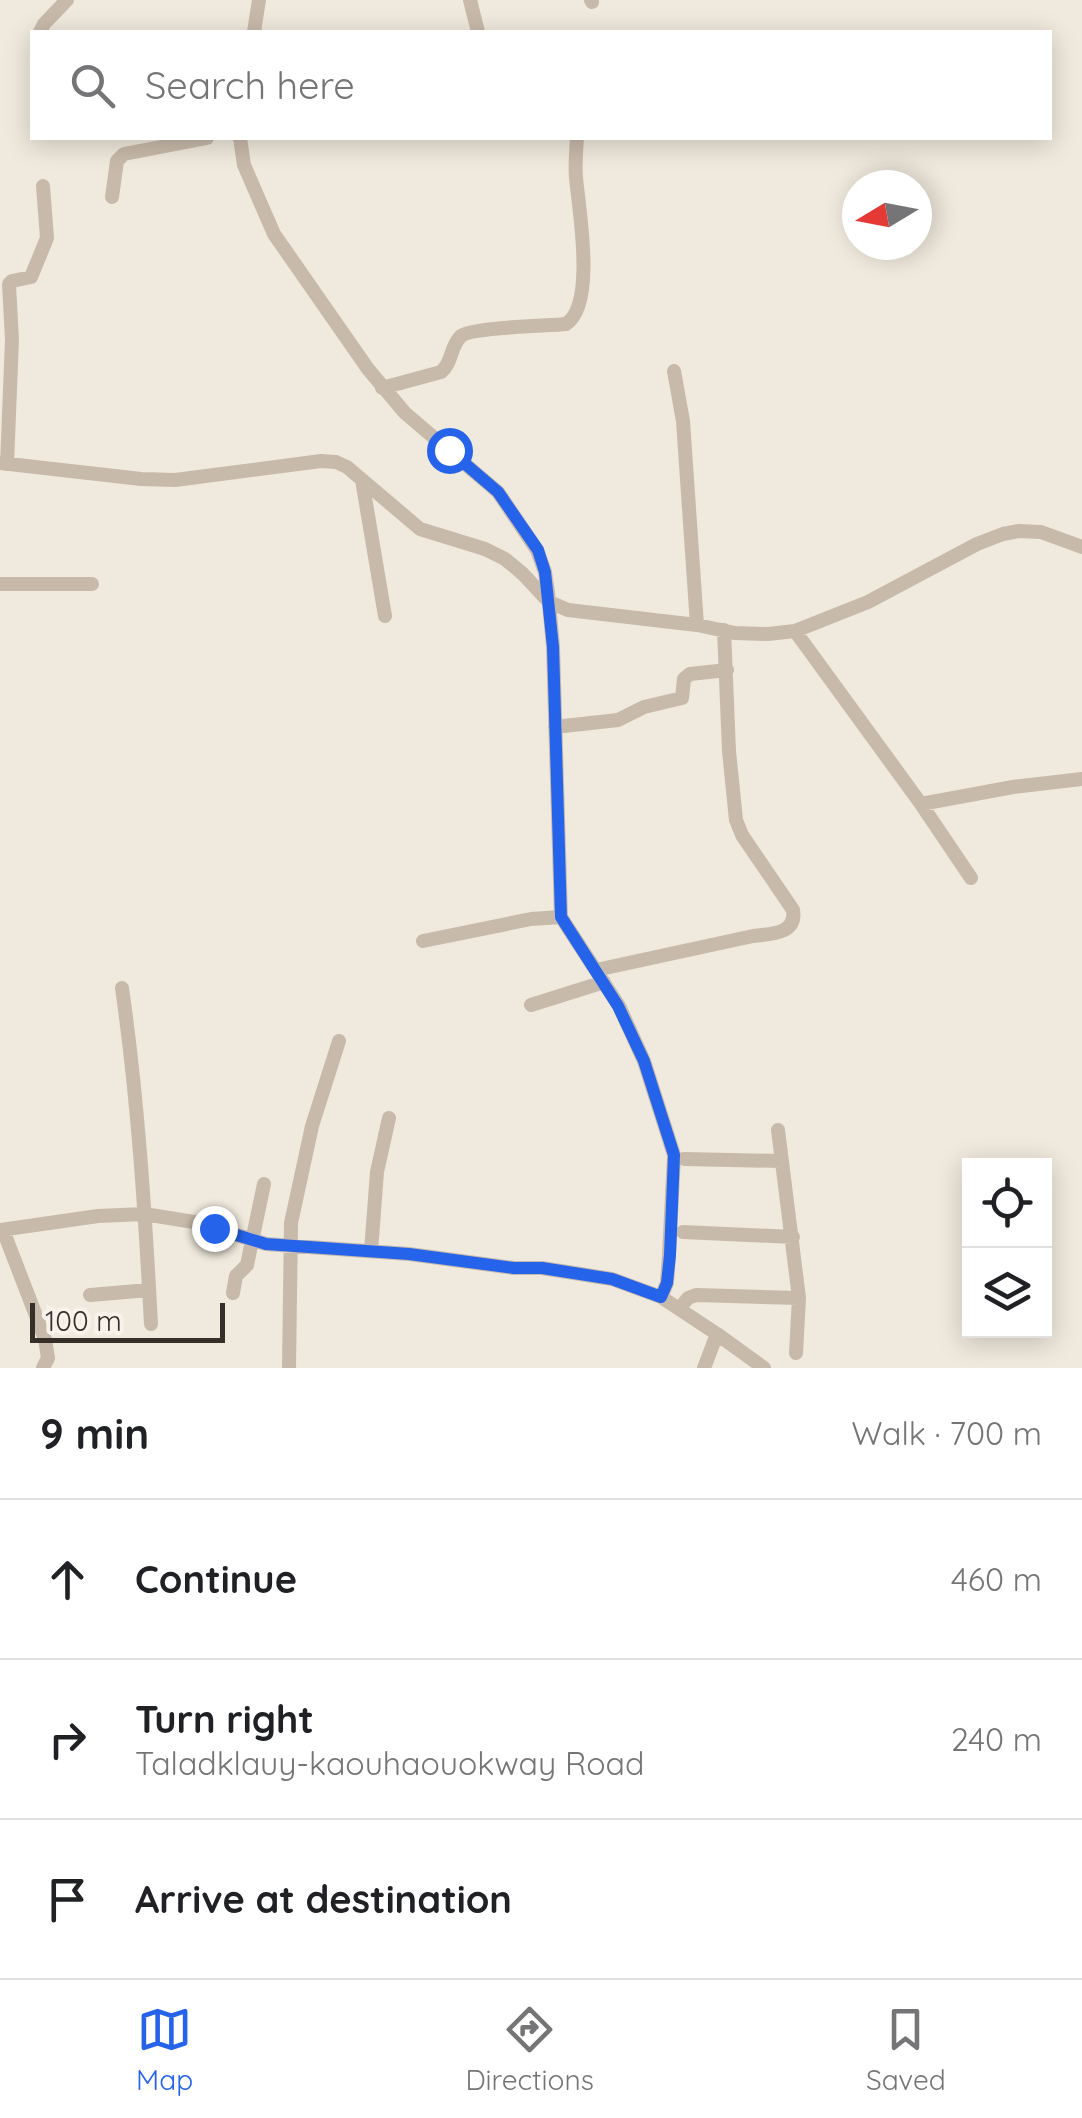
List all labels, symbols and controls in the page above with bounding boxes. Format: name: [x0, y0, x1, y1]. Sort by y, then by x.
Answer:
search box: [30, 30, 1052, 140]
icon: search: [65, 58, 120, 113]
text: Search here: [145, 61, 355, 109]
north arrow: [842, 170, 932, 260]
route start: [427, 428, 473, 474]
map controls: [962, 1158, 1052, 1338]
button: locate: [962, 1158, 1052, 1248]
route end: [192, 1206, 238, 1252]
button: layers: [962, 1248, 1052, 1338]
scale bar: [30, 1298, 225, 1342]
text: 100 m: [45, 1303, 122, 1338]
text: 9 min: [40, 1407, 149, 1460]
text: Walk · 700 m: [851, 1413, 1042, 1453]
icon: ahead: [40, 1552, 95, 1607]
text: Continue: [135, 1555, 297, 1603]
text: 460 m: [951, 1559, 1042, 1599]
text: Turn right: [135, 1695, 314, 1743]
icon: right: [40, 1712, 95, 1767]
text: 240 m: [951, 1719, 1042, 1759]
text: Taladklauy-kaouhaouokway Road: [135, 1743, 644, 1783]
icon: arrive: [40, 1872, 95, 1927]
text: Arrive at destination: [135, 1875, 512, 1923]
tab: Map: [136, 2002, 193, 2097]
tab: Directions: [465, 2002, 594, 2097]
tab: Saved: [866, 2002, 946, 2097]

